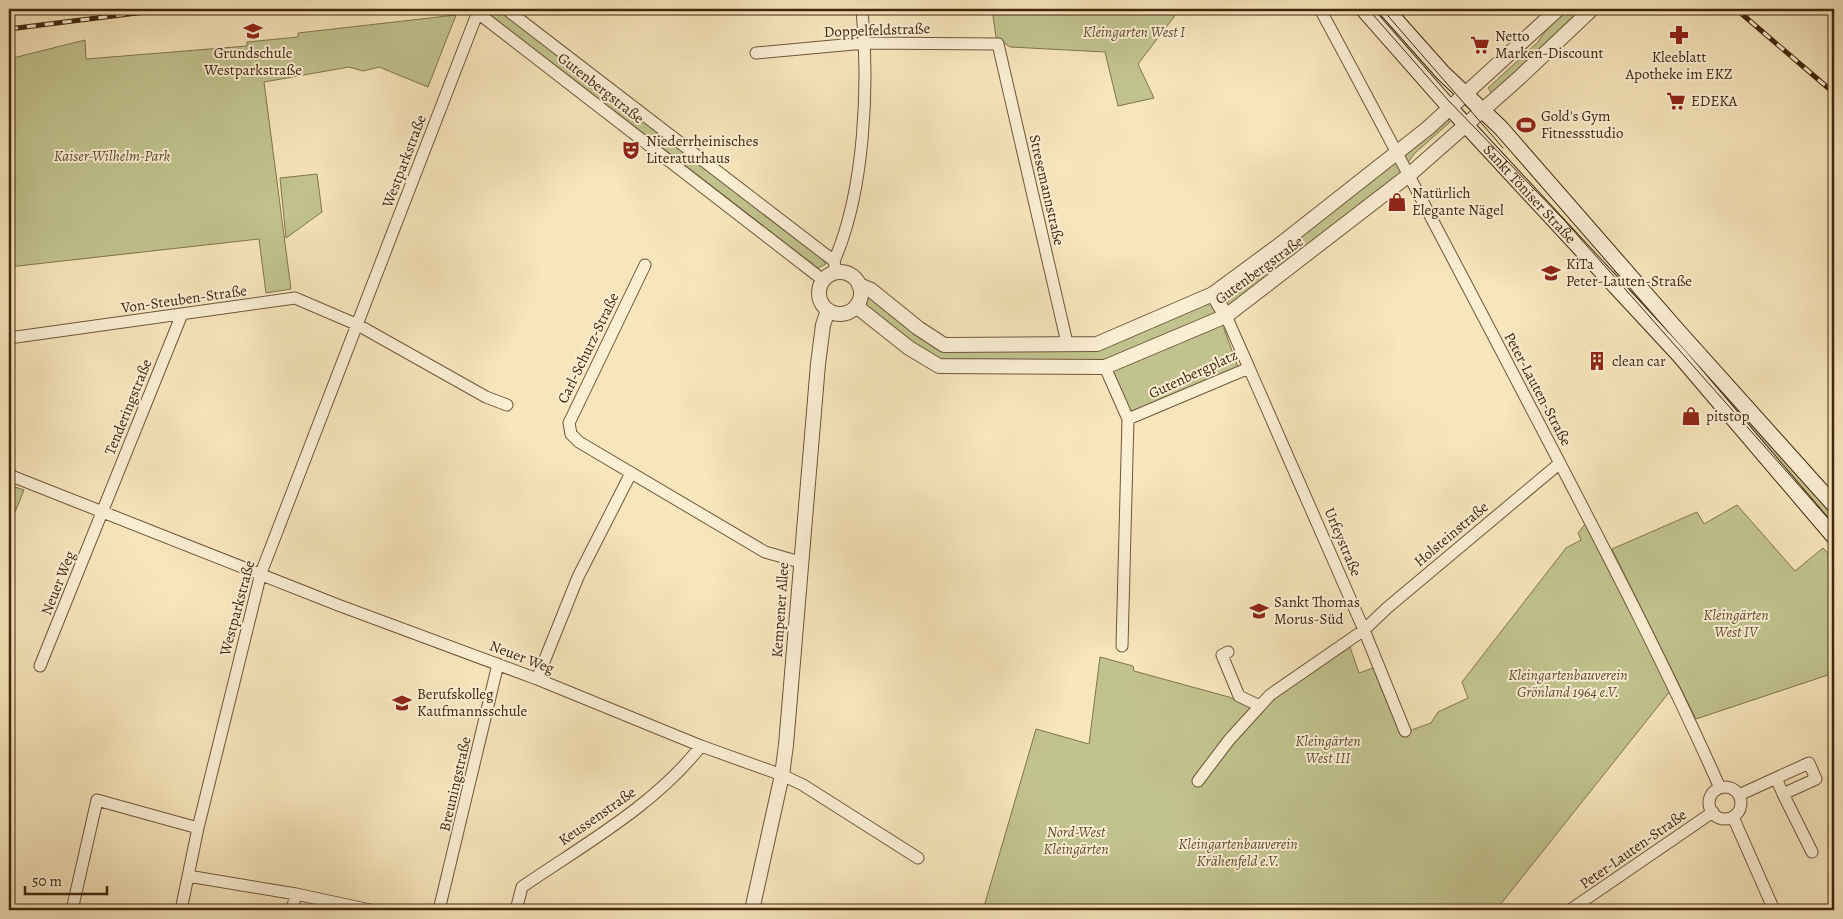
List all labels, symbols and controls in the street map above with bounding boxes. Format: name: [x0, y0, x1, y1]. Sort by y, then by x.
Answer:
street label: Doppelfeldstraße: [823, 18, 931, 42]
school or university icon: Grundschule Westparkstraße: [242, 20, 264, 42]
park label: Kleingarten West I: [1083, 22, 1186, 42]
pharmacy icon: Kleeblatt Apotheke im EKZ: [1668, 24, 1690, 46]
place label: Netto Marken-Discount: [1495, 26, 1603, 63]
supermarket icon: Netto Marken-Discount: [1469, 34, 1491, 56]
place label: Grundschule Westparkstraße: [203, 43, 302, 80]
place label: Kleeblatt Apotheke im EKZ: [1625, 47, 1732, 84]
street label: Gutenbergstraße: [554, 48, 649, 128]
supermarket icon: EDEKA: [1665, 90, 1687, 112]
place label: EDEKA: [1691, 91, 1737, 111]
place label: Gold's Gym Fitnessstudio: [1541, 106, 1623, 143]
street label: Westparkstraße: [377, 112, 431, 211]
sports icon: Gold's Gym Fitnessstudio: [1515, 114, 1537, 136]
place label: Niederrheinisches Literaturhaus: [646, 131, 758, 168]
street label: Stresemannstraße: [1025, 133, 1070, 248]
theatre icon: Niederrheinisches Literaturhaus: [620, 139, 642, 161]
street label: Sankt Töniser Straße: [1479, 140, 1581, 248]
park label: Kaiser-Wilhelm-Park: [54, 146, 171, 166]
place label: Natürlich Elegante Nägel: [1412, 183, 1504, 220]
shop icon: Natürlich Elegante Nägel: [1386, 191, 1408, 213]
street label: Gutenbergstraße: [1211, 231, 1307, 309]
place label: KiTa Peter-Lauten-Straße: [1566, 254, 1692, 291]
school or university icon: KiTa Peter-Lauten-Straße: [1540, 262, 1562, 284]
street label: Von-Steuben-Straße: [119, 280, 248, 318]
street label: Carl-Schurz-Straße: [552, 289, 624, 407]
street label: Peter-Lauten-Straße: [1500, 329, 1577, 450]
street label: Gutenbergplatz: [1145, 345, 1241, 403]
building icon: clean car: [1586, 350, 1608, 372]
place label: clean car: [1612, 351, 1666, 371]
street label: Tenderingstraße: [100, 356, 156, 458]
shop icon: pitstop: [1680, 405, 1702, 427]
place label: pitstop: [1706, 406, 1750, 426]
street label: Holsteinstraße: [1410, 497, 1493, 571]
street label: Urfeystraße: [1320, 505, 1367, 580]
street label: Neuer Weg: [36, 547, 80, 618]
street label: Westparkstraße: [214, 558, 259, 659]
street label: Kempener Allee: [767, 561, 793, 658]
place label: Sankt Thomas Morus-Süd: [1274, 592, 1360, 629]
school or university icon: Sankt Thomas Morus-Süd: [1248, 600, 1270, 622]
park label: Kleingärten West IV: [1703, 605, 1769, 642]
street label: Neuer Weg: [487, 636, 558, 679]
park label: Kleingartenbauverein Grönland 1964 e.V.: [1508, 665, 1628, 702]
place label: Berufskolleg Kaufmannsschule: [417, 684, 527, 721]
school or university icon: Berufskolleg Kaufmannsschule: [391, 692, 413, 714]
park label: Kleingärten West III: [1295, 731, 1361, 768]
street label: Breuningstraße: [434, 734, 476, 833]
street label: Keussenstraße: [554, 782, 640, 850]
street label: Peter-Lauten-Straße: [1576, 804, 1691, 893]
park label: Nord-West Kleingärten: [1043, 822, 1109, 859]
park label: Kleingartenbauverein Krähenfeld e.V.: [1178, 834, 1298, 871]
scale bar: [25, 864, 108, 896]
text: 50 m: [32, 871, 62, 891]

